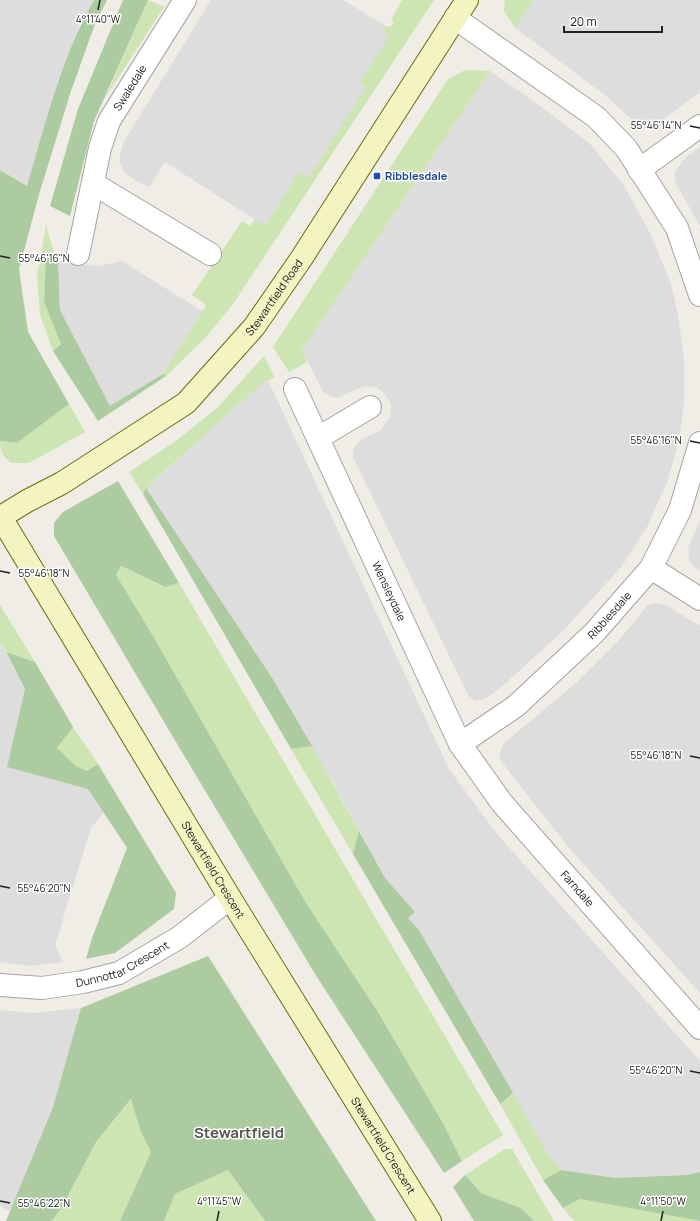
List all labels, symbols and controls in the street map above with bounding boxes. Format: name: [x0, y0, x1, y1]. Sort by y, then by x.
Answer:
scale bar: [564, 8, 662, 34]
text: 4°11'40"W: [76, 12, 121, 26]
text: 20 m: [570, 13, 597, 30]
street label: Swaledale: [109, 61, 150, 113]
text: 55°46'14"N: [631, 118, 681, 132]
place label: Ribblesdale: [385, 168, 448, 183]
marker: Ribblesdale: [372, 171, 382, 181]
text: 55°46'16"N: [18, 251, 70, 265]
street label: Stewartfield Road: [242, 256, 306, 339]
text: 55°46'16"N: [630, 433, 682, 447]
street label: Wensleydale: [369, 559, 410, 624]
text: 55°46'18"N: [19, 566, 70, 580]
street label: Ribblesdale: [584, 587, 635, 642]
text: 55°46'18"N: [631, 748, 682, 762]
street label: Stewartfield Crescent: [178, 818, 249, 921]
street label: Farndale: [558, 867, 598, 910]
text: 55°46'20"N: [18, 881, 71, 895]
street label: Dunnottar Crescent: [75, 937, 172, 990]
text: 55°46'20"N: [630, 1063, 683, 1077]
street label: Stewartfield Crescent: [348, 1094, 419, 1197]
district label: Stewartfield: [194, 1122, 284, 1143]
text: 4°11'45"W: [197, 1194, 242, 1208]
text: 4°11'50"W: [640, 1194, 686, 1208]
text: 55°46'22"N: [18, 1196, 70, 1210]

